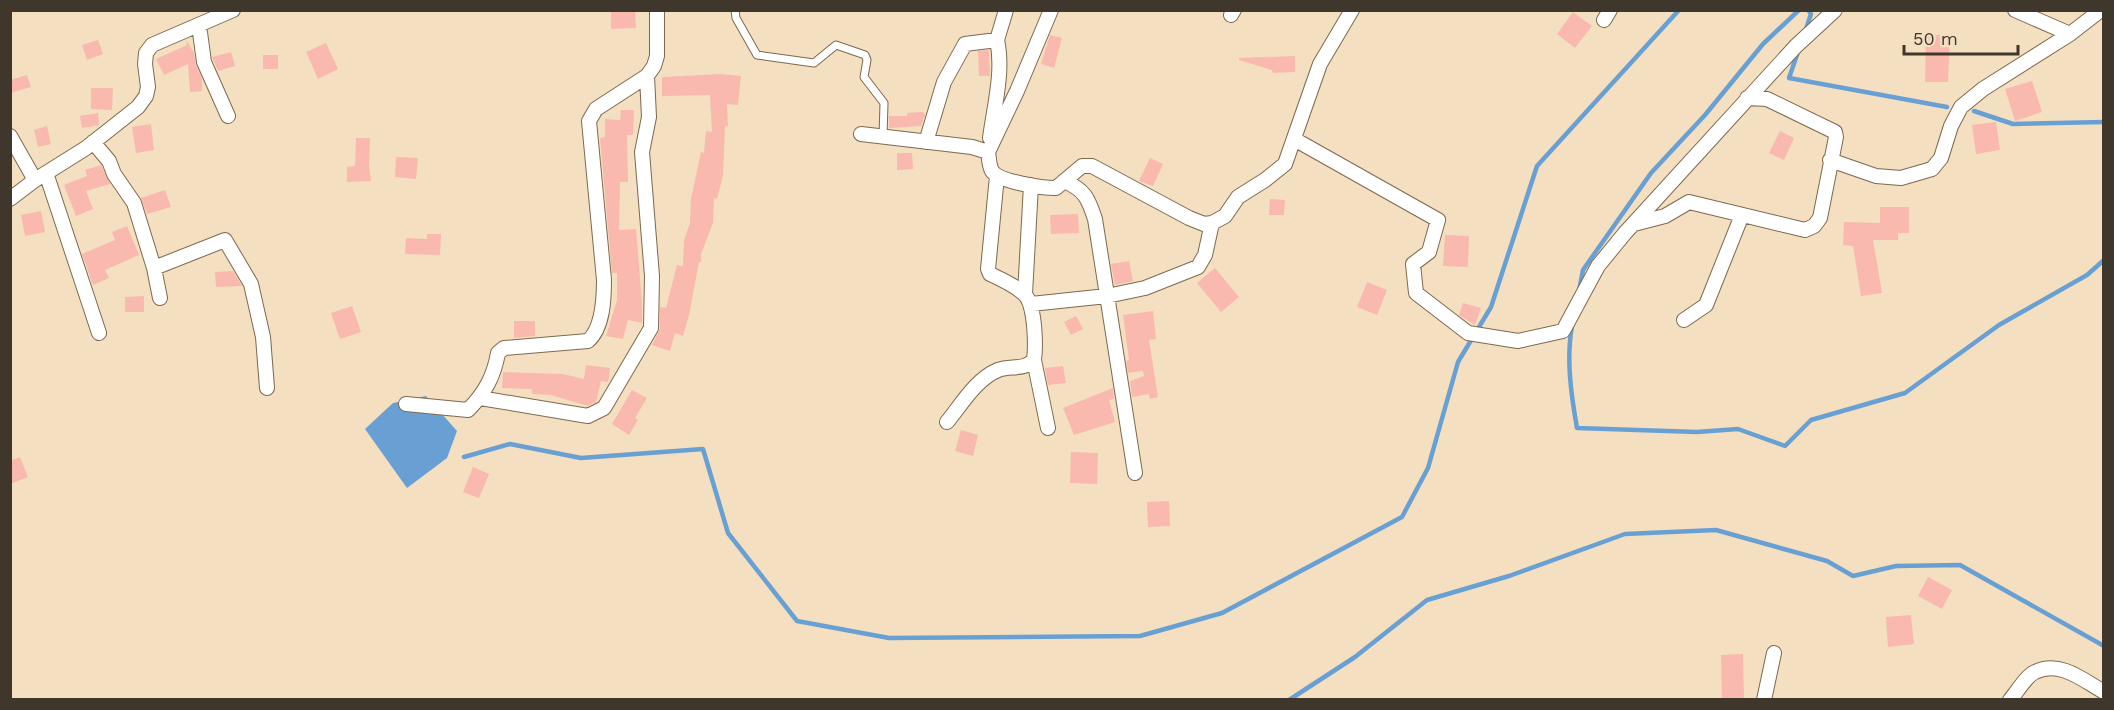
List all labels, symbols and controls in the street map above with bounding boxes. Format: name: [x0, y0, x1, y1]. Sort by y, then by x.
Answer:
scale bar: [1904, 18, 2018, 56]
text: 50 m: [1913, 28, 1958, 49]

